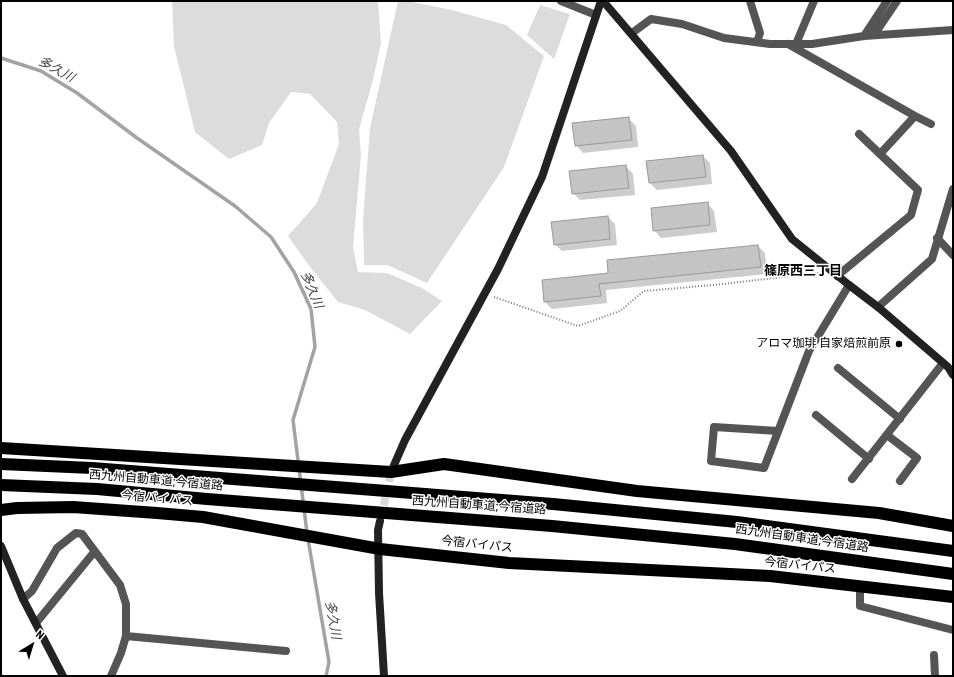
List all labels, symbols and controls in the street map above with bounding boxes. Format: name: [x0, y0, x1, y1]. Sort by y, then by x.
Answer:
water label: 多久川: [35, 54, 77, 86]
district label: 篠原西三丁目: [764, 264, 842, 280]
water label: 多久川: [296, 269, 326, 311]
place label: アロマ珈琲 自家焙煎前原: [756, 337, 891, 351]
marker: アロマ珈琲 自家焙煎前原: [894, 339, 904, 349]
street label: 西九州自動車道;今宿道路: [88, 468, 224, 494]
street label: 今宿バイパス: [121, 489, 193, 509]
street label: 西九州自動車道;今宿道路: [411, 494, 547, 518]
street label: 西九州自動車道;今宿道路: [734, 523, 870, 555]
street label: 今宿バイパス: [440, 534, 514, 556]
street label: 今宿バイパス: [763, 555, 837, 577]
water label: 多久川: [321, 599, 343, 641]
north arrow: [12, 625, 52, 665]
text: N: [33, 628, 46, 642]

